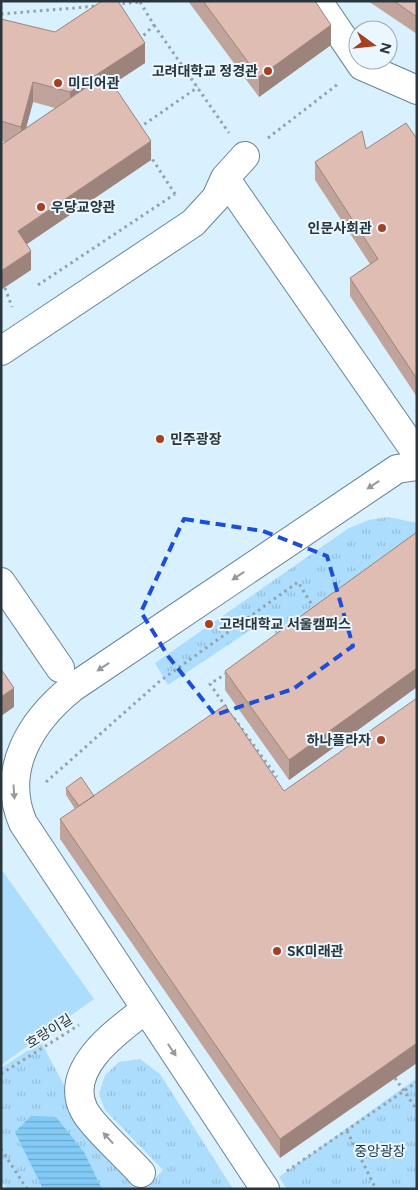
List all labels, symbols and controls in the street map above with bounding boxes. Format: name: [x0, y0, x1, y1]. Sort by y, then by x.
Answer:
north arrow: [348, 20, 398, 70]
text: N: [375, 41, 395, 56]
place label: 고려대학교 정경관: [152, 63, 258, 80]
marker: 고려대학교 정경관: [262, 65, 274, 77]
place label: 미디어관: [68, 75, 120, 92]
marker: 미디어관: [52, 77, 64, 89]
place label: 우당교양관: [51, 199, 116, 216]
marker: 우당교양관: [35, 201, 47, 213]
place label: 인문사회관: [308, 220, 372, 237]
marker: 인문사회관: [376, 222, 388, 234]
place label: 민주광장: [170, 431, 222, 448]
marker: 민주광장: [154, 433, 166, 445]
one-way arrow: [366, 480, 380, 490]
one-way arrow: [231, 571, 245, 581]
place label: 고려대학교 서울캠퍼스: [219, 616, 351, 633]
marker: 고려대학교 서울캠퍼스: [203, 618, 215, 630]
one-way arrow: [97, 662, 110, 671]
place label: 하나플라자: [307, 732, 371, 749]
marker: 하나플라자: [375, 734, 387, 746]
one-way arrow: [10, 785, 18, 801]
place label: SK미래관: [287, 943, 344, 960]
marker: SK미래관: [271, 945, 283, 957]
street label: 호랑이길: [23, 1011, 76, 1052]
one-way arrow: [167, 1044, 177, 1057]
one-way arrow: [102, 1132, 114, 1144]
park label: 중앙광장: [354, 1143, 406, 1160]

